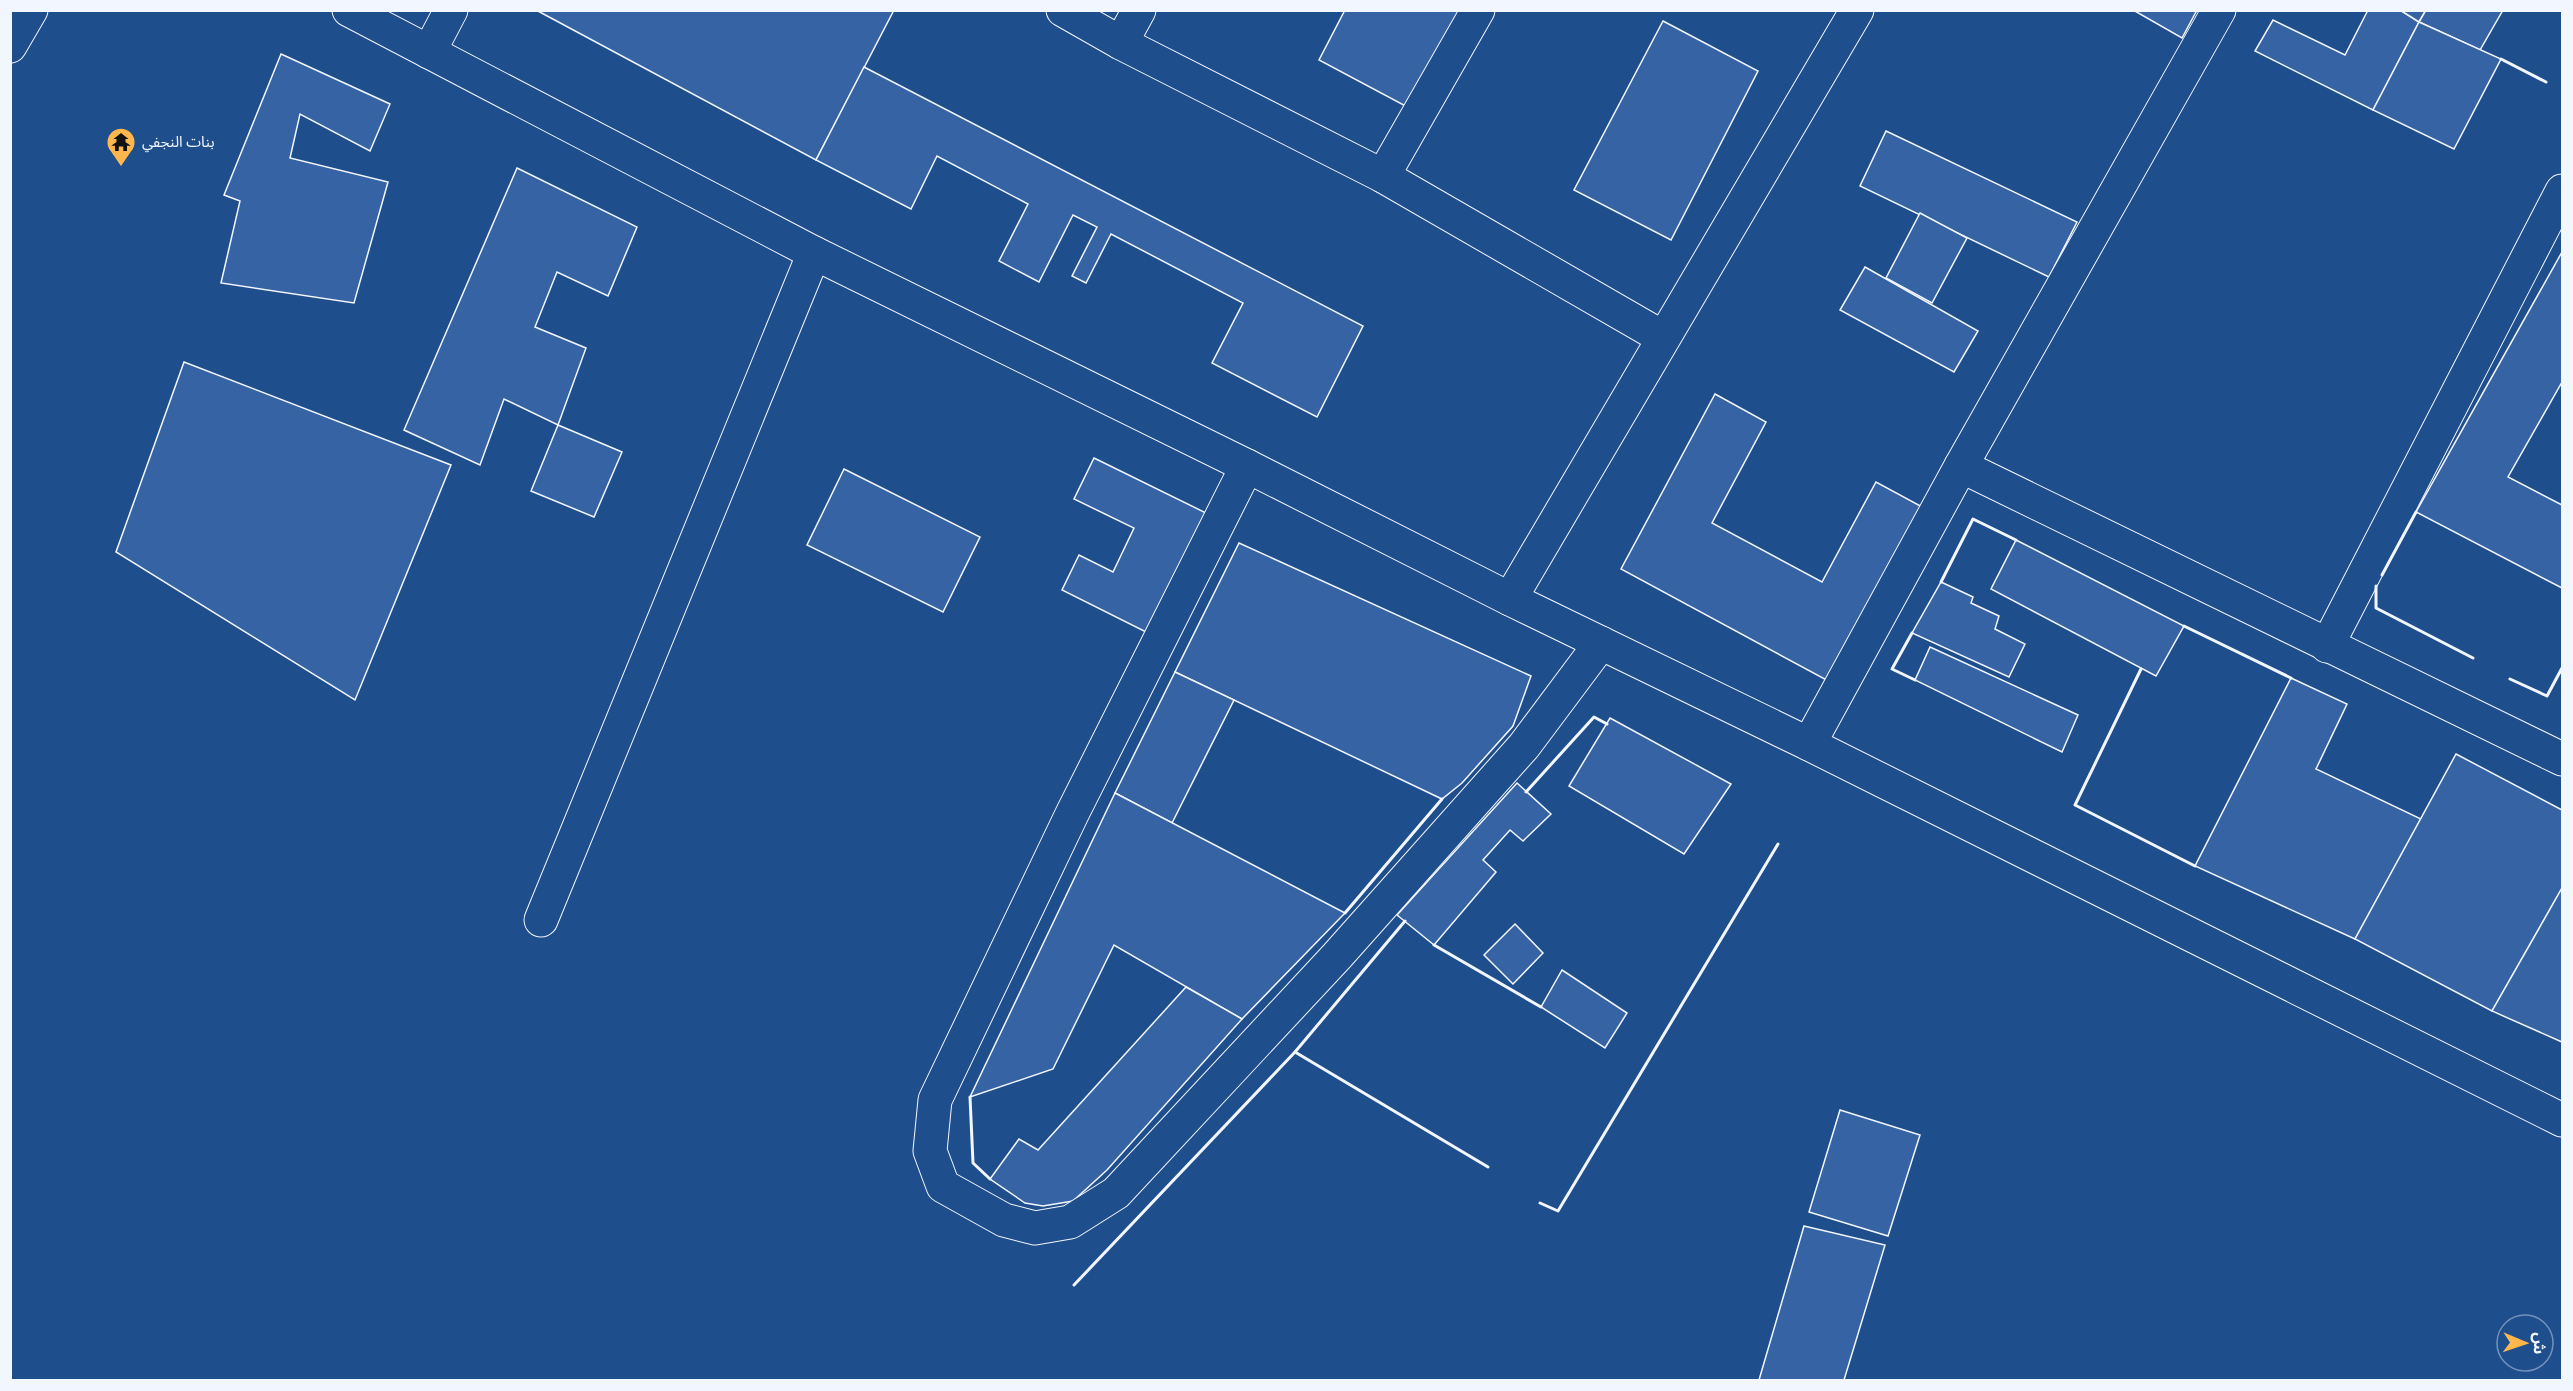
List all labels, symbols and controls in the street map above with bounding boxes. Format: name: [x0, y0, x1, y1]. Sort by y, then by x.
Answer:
temple icon: بنات النجفي: [105, 126, 137, 168]
place label: بنات النجفي: [142, 131, 215, 153]
north arrow: [2495, 1313, 2555, 1373]
text: ش: [2529, 1332, 2551, 1355]

